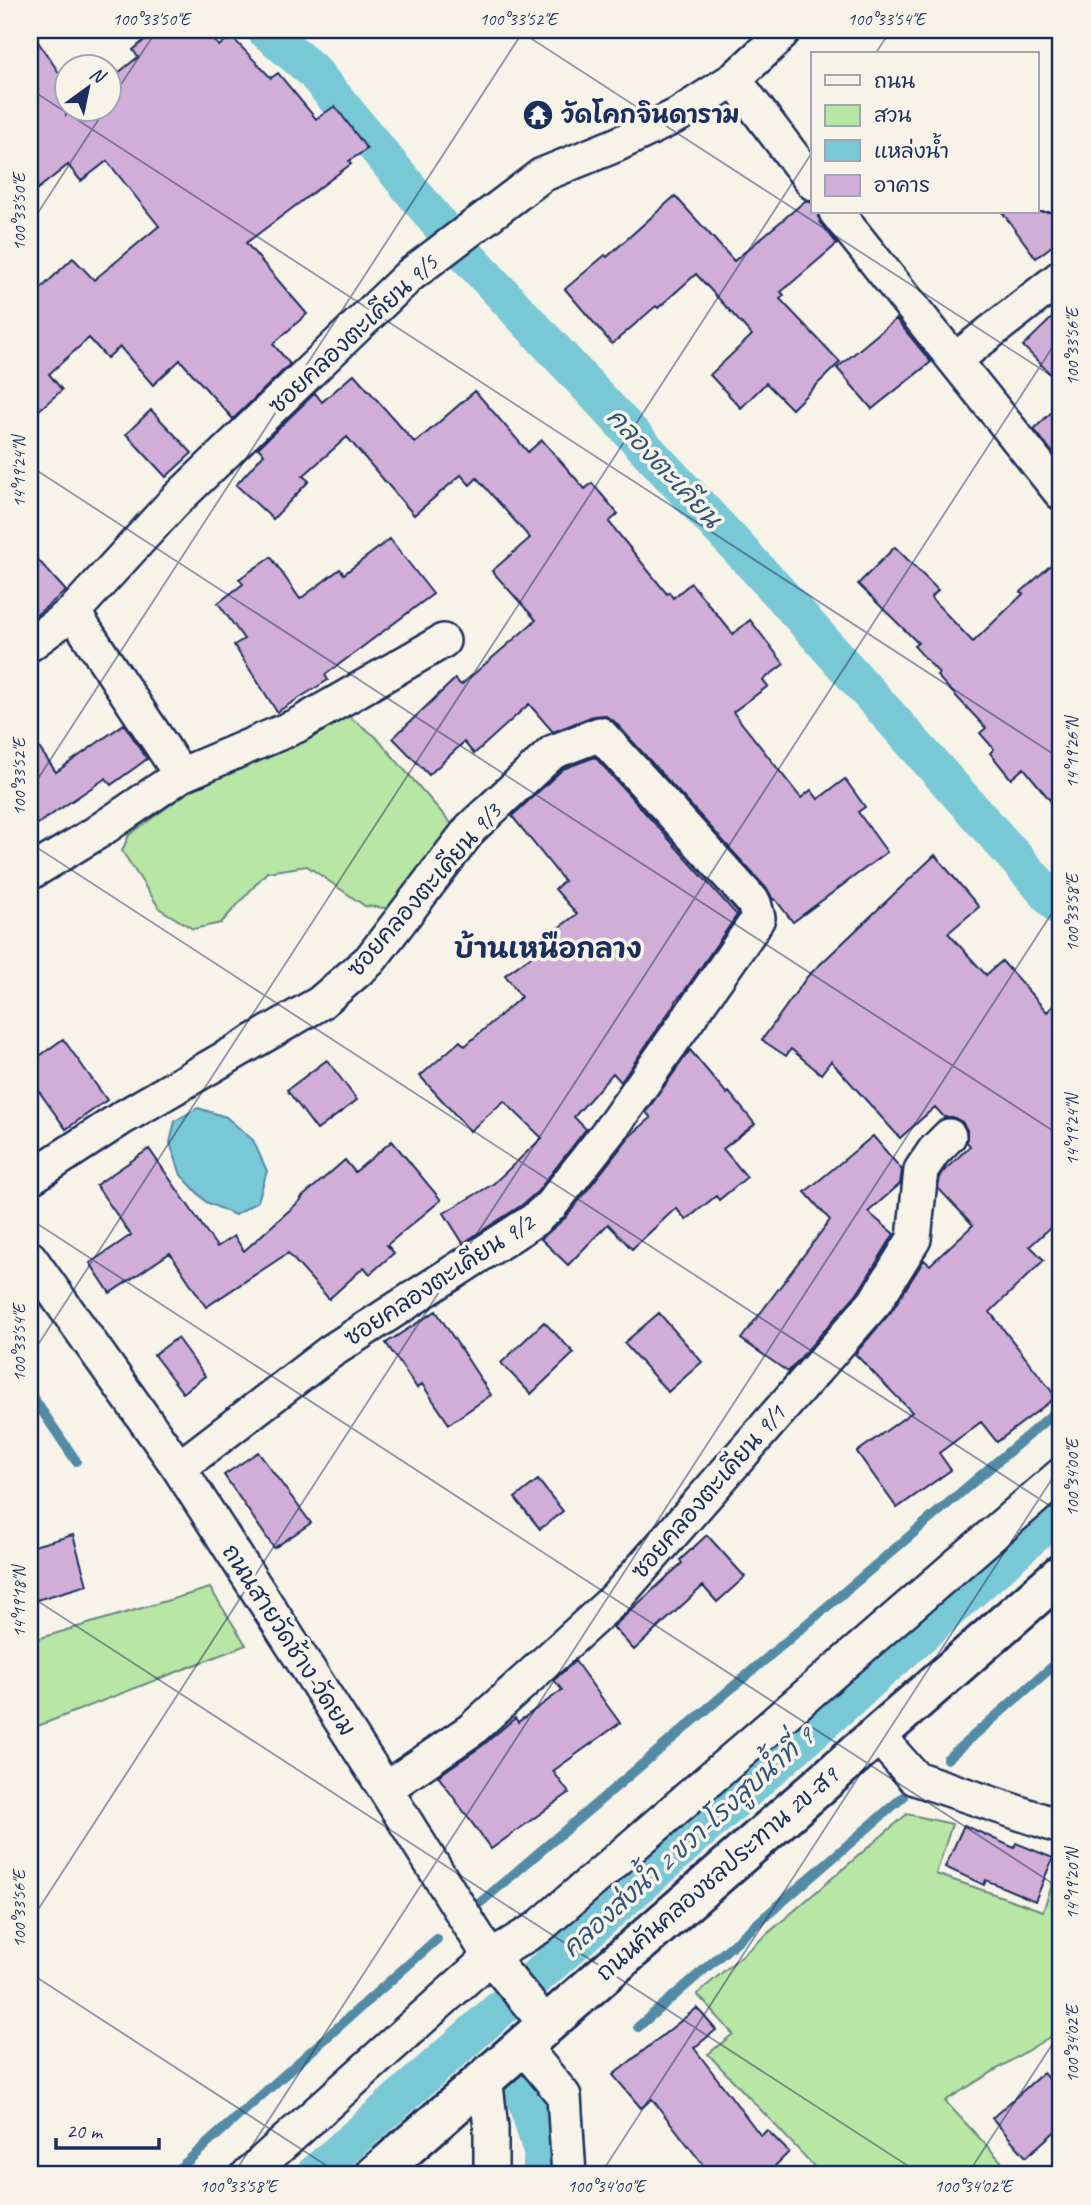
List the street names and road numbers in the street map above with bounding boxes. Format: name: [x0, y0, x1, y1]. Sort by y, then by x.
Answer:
street label: ซอยคลองตะเคียน 9/5: [262, 247, 445, 420]
street label: ซอยคลองตะเคียน 9/3: [340, 795, 509, 983]
street label: ซอยคลองตะเคียน 9/2: [338, 1206, 542, 1353]
street label: ซอยคลองตะเคียน 9/1: [624, 1398, 792, 1585]
street label: ถนนสายวัดช้าง-วัดยม: [216, 1538, 362, 1742]
street label: ถนนคันคลองชลประทาน 2ข-ส9: [590, 1759, 846, 1987]

